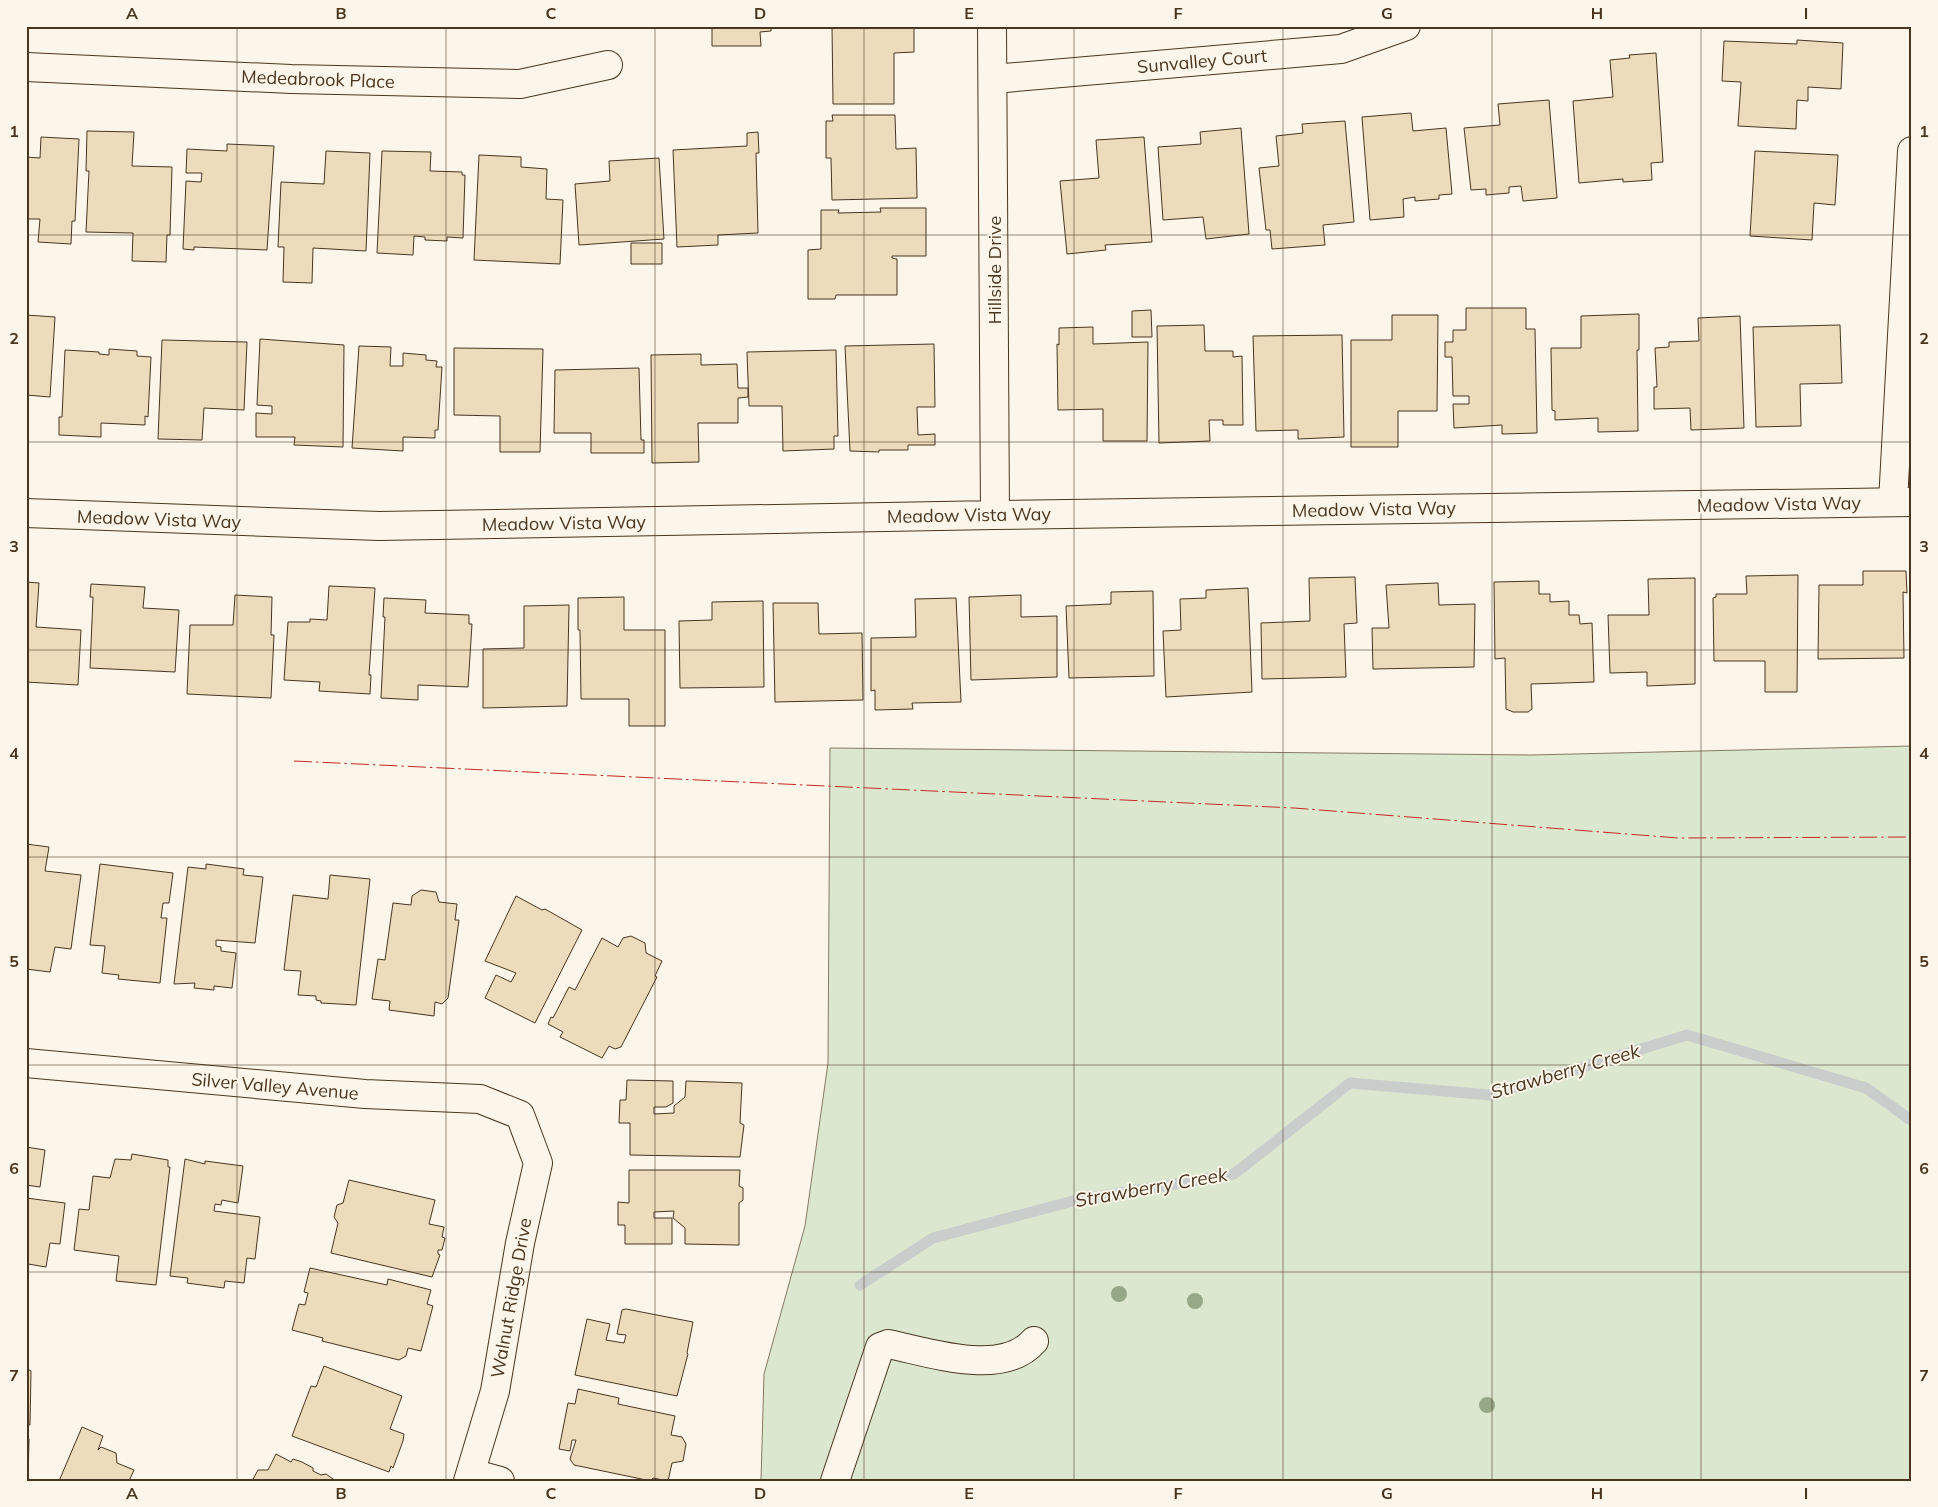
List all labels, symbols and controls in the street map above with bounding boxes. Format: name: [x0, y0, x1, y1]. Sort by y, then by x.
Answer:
text: A: [126, 3, 138, 23]
text: B: [335, 3, 347, 23]
text: C: [546, 3, 557, 23]
text: D: [754, 3, 766, 23]
text: E: [964, 3, 974, 23]
text: F: [1173, 3, 1183, 23]
text: G: [1381, 3, 1393, 23]
text: H: [1591, 3, 1603, 23]
text: I: [1804, 3, 1808, 23]
street label: Sunvalley Court: [1136, 44, 1268, 78]
street label: Medeabrook Place: [241, 65, 395, 93]
text: 1: [9, 121, 19, 141]
text: 1: [1919, 121, 1929, 141]
street label: Hillside Drive: [983, 216, 1006, 324]
text: 2: [9, 328, 19, 348]
text: 2: [1919, 328, 1929, 348]
street label: Meadow Vista Way: [1697, 491, 1862, 517]
street label: Meadow Vista Way: [1292, 496, 1457, 522]
street label: Meadow Vista Way: [887, 502, 1052, 528]
street label: Meadow Vista Way: [77, 505, 242, 533]
street label: Meadow Vista Way: [482, 510, 647, 536]
text: 3: [9, 536, 19, 556]
text: 3: [1919, 536, 1929, 556]
text: 4: [9, 743, 19, 763]
text: 4: [1919, 743, 1929, 763]
text: 5: [9, 951, 19, 971]
text: 5: [1919, 951, 1929, 971]
water label: Strawberry Creek: [1487, 1038, 1644, 1104]
street label: Silver Valley Avenue: [190, 1067, 360, 1105]
text: 6: [9, 1158, 19, 1178]
text: 6: [1919, 1158, 1929, 1178]
water label: Strawberry Creek: [1073, 1162, 1230, 1212]
street label: Walnut Ridge Drive: [486, 1216, 536, 1380]
text: 7: [9, 1365, 19, 1385]
text: 7: [1919, 1365, 1929, 1385]
text: A: [126, 1483, 138, 1503]
text: B: [335, 1483, 347, 1503]
text: C: [546, 1483, 557, 1503]
text: D: [754, 1483, 766, 1503]
text: E: [964, 1483, 974, 1503]
text: F: [1173, 1483, 1183, 1503]
text: G: [1381, 1483, 1393, 1503]
text: H: [1591, 1483, 1603, 1503]
text: I: [1804, 1483, 1808, 1503]

